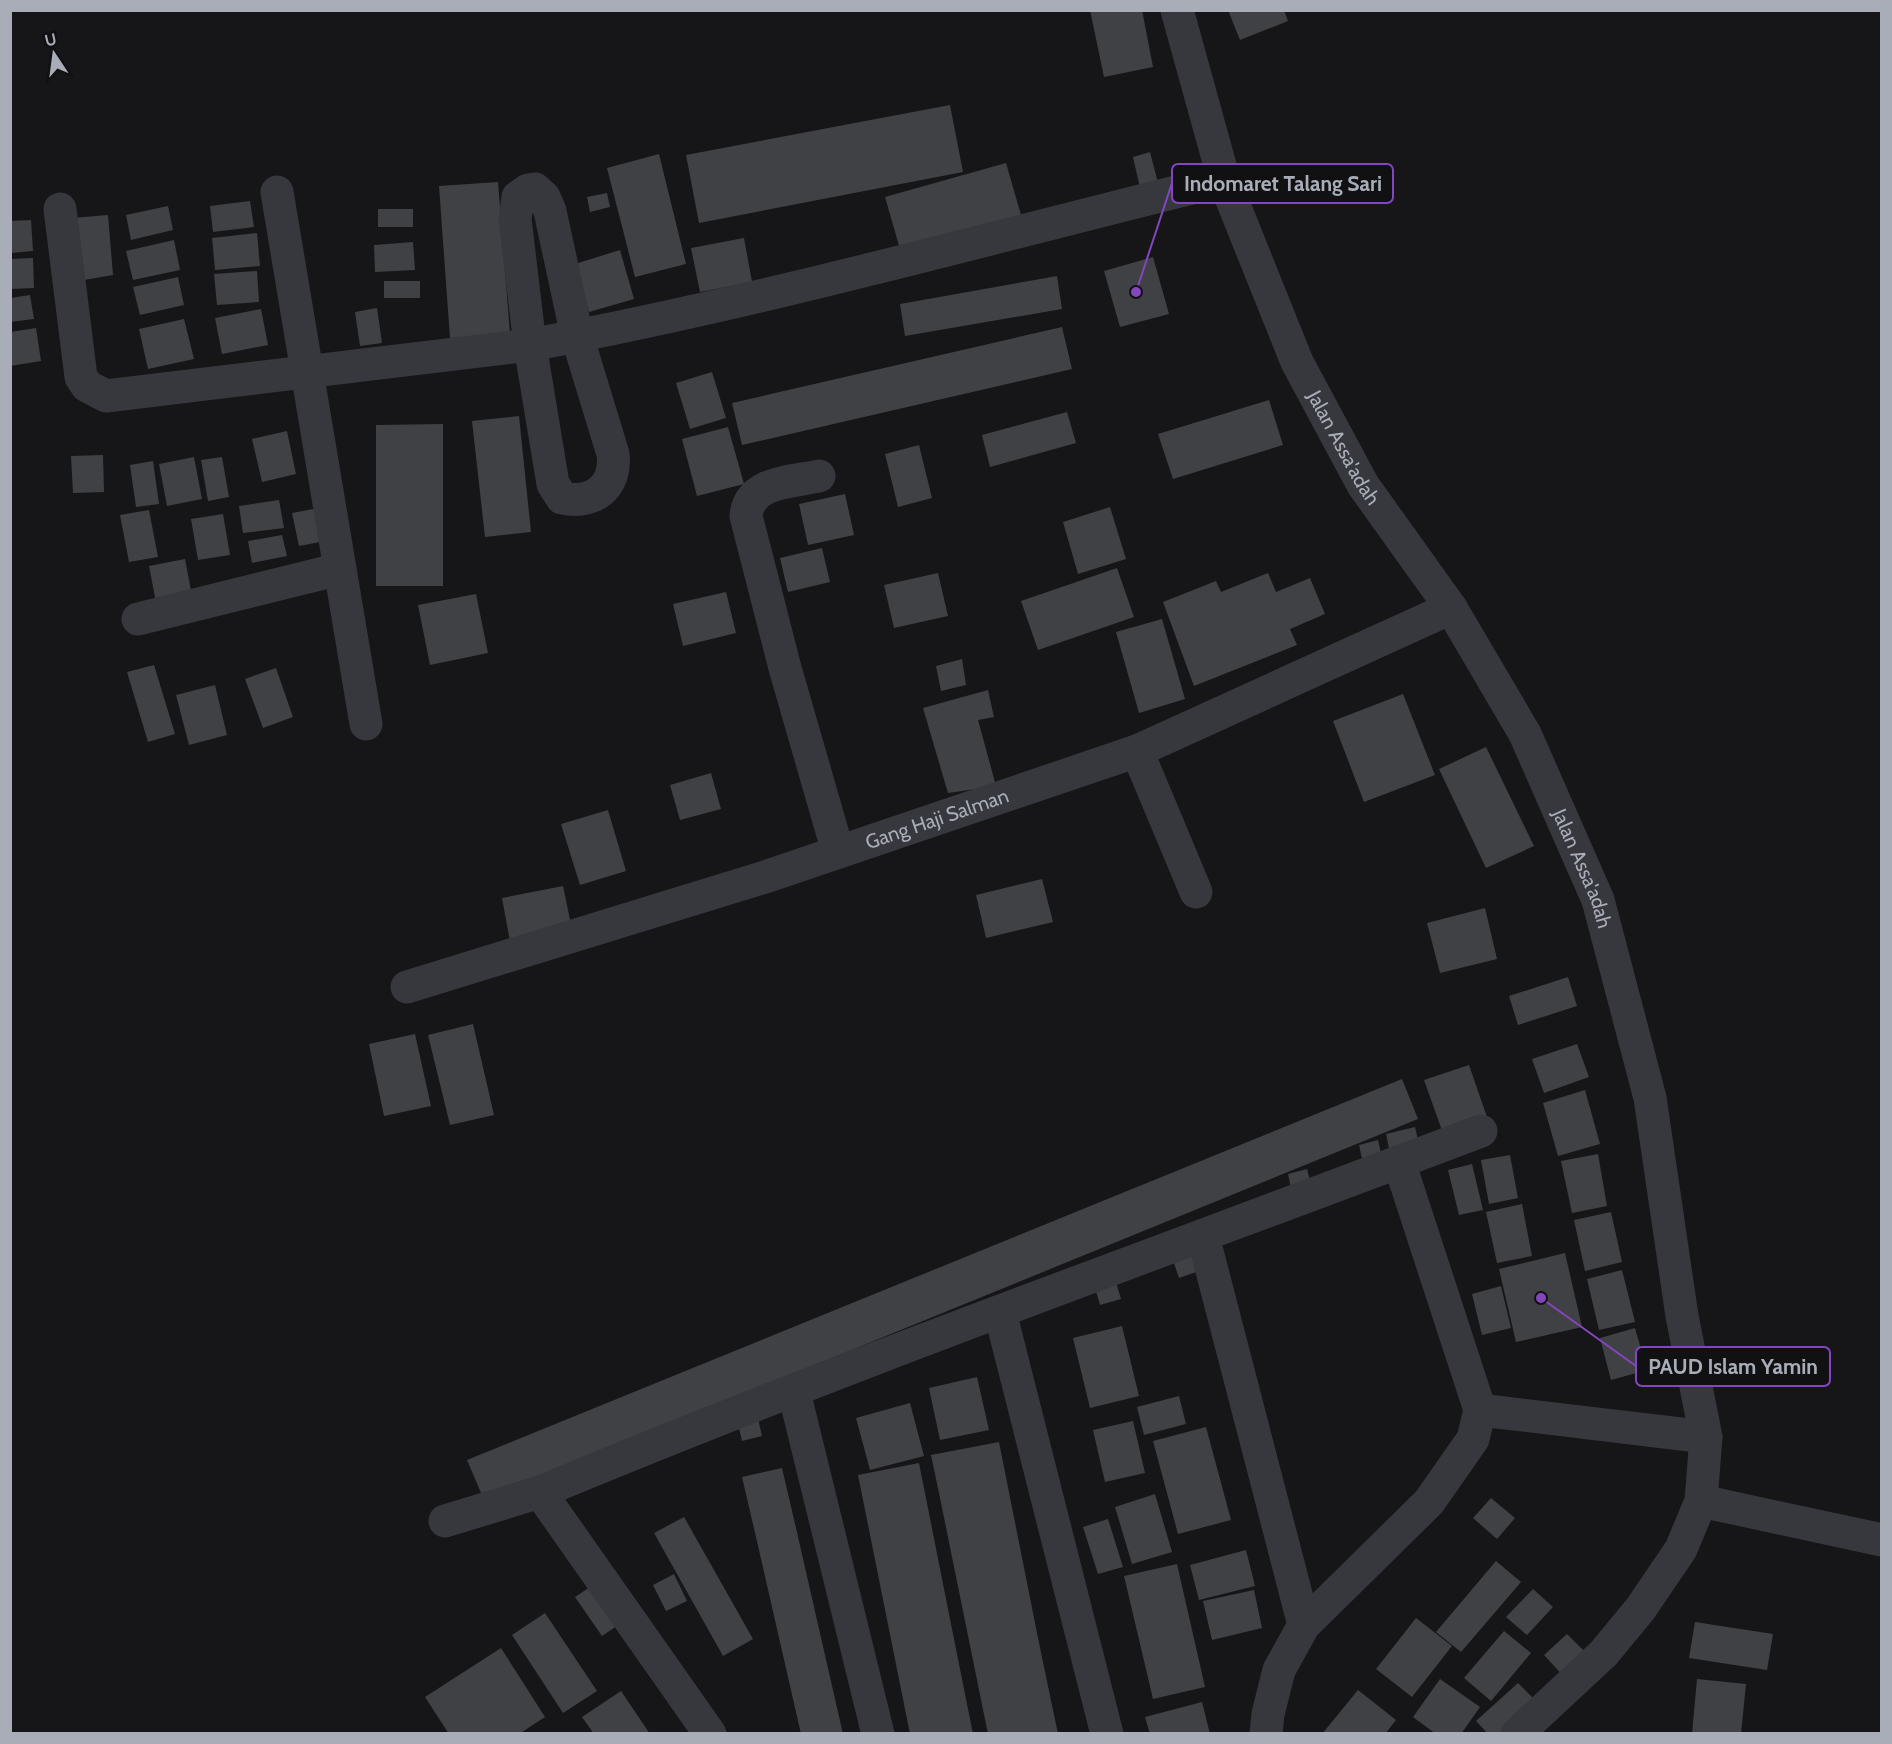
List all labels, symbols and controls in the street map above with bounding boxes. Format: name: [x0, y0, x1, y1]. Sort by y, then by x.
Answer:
north arrow: [24, 24, 84, 84]
text: U: [43, 29, 58, 50]
callout: Indomaret Talang Sari: [1172, 164, 1393, 203]
text: Indomaret Talang Sari: [1184, 171, 1382, 196]
street label: Jalan Assa'adah: [1302, 385, 1385, 509]
street label: Gang Haji Salman: [862, 783, 1012, 854]
street label: Jalan Assa'adah: [1547, 804, 1617, 931]
callout: PAUD Islam Yamin: [1636, 1347, 1830, 1386]
text: PAUD Islam Yamin: [1648, 1354, 1818, 1379]

